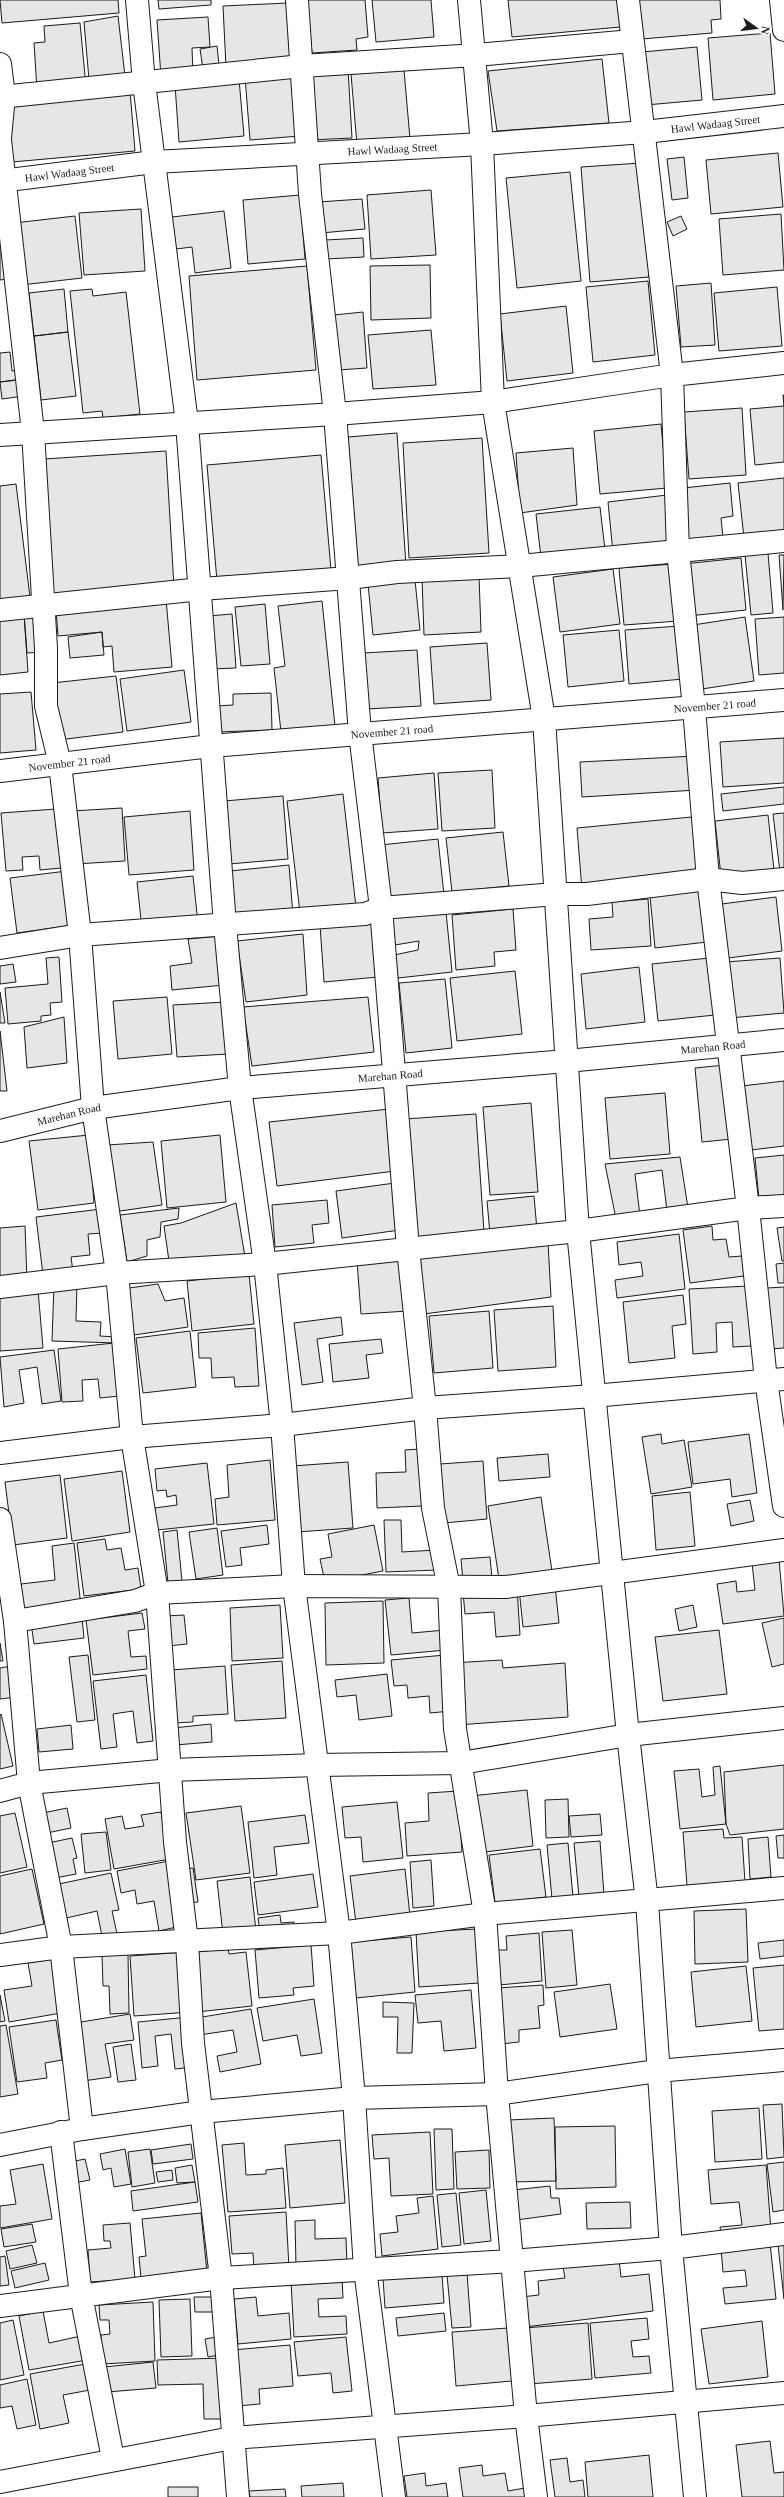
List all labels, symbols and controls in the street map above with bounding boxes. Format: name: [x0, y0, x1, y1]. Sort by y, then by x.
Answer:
north arrow: [736, 8, 776, 48]
text: N: [759, 25, 772, 36]
street label: Hawl Wadaag Street: [670, 113, 761, 135]
street label: Hawl Wadaag Street: [347, 140, 438, 157]
street label: Hawl Wadaag Street: [24, 161, 115, 184]
street label: November 21 road: [673, 696, 757, 715]
street label: November 21 road: [350, 722, 434, 741]
street label: November 21 road: [28, 752, 112, 774]
street label: Marehan Road: [680, 1038, 747, 1056]
street label: Marehan Road: [357, 1067, 424, 1084]
street label: Marehan Road: [36, 1101, 102, 1128]

